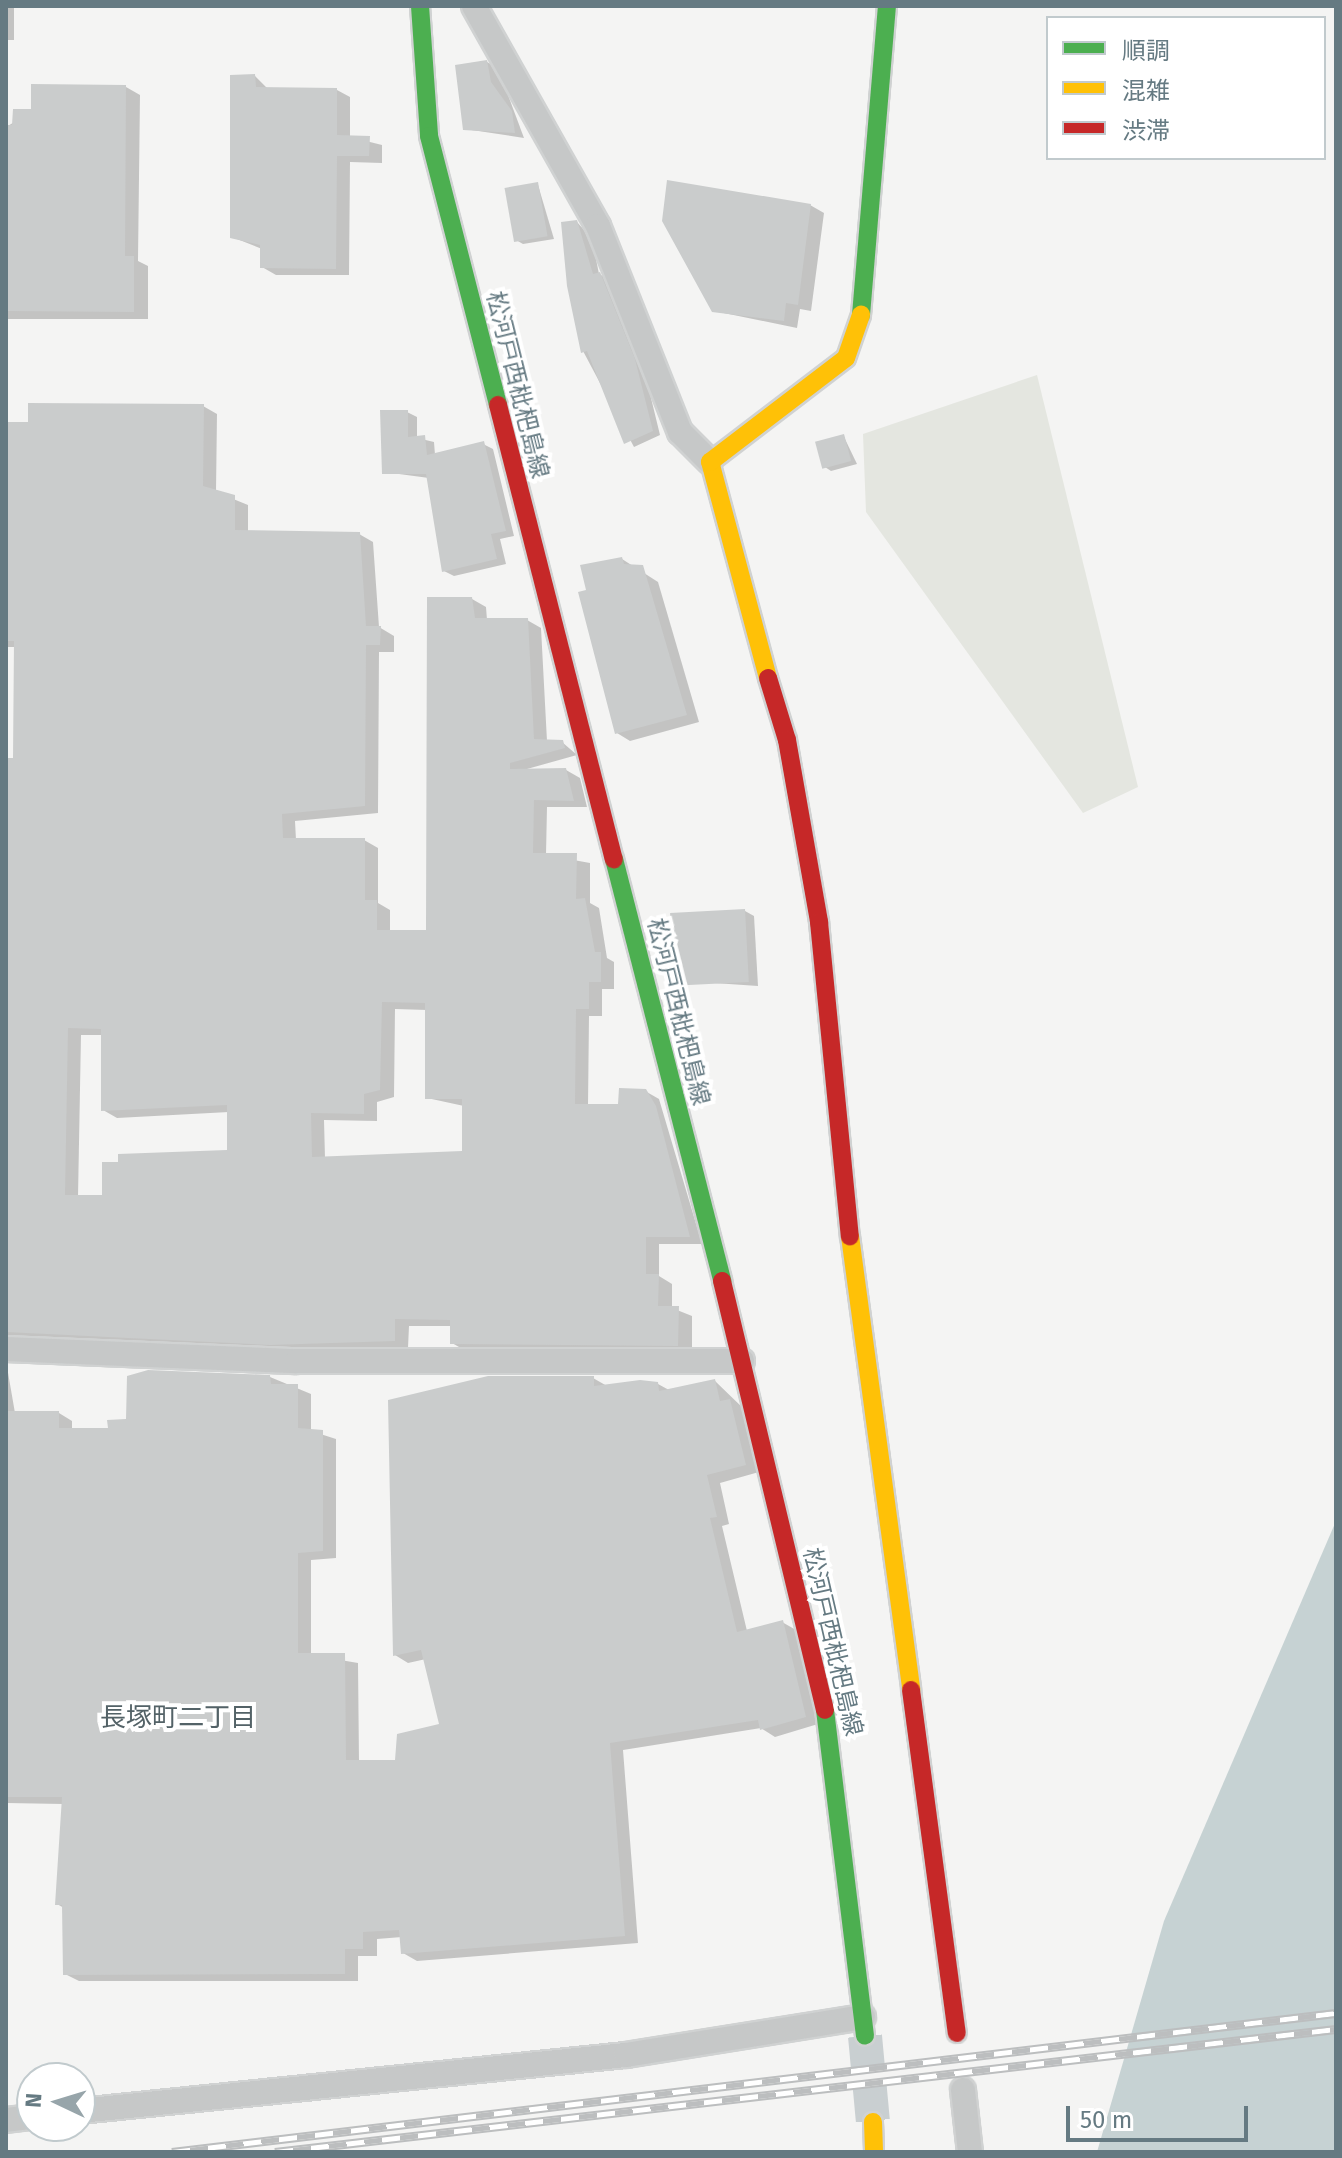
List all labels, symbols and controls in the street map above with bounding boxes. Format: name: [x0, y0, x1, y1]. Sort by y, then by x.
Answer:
legend: [1046, 16, 1326, 160]
text: 順調: [1122, 37, 1170, 65]
text: 混雑: [1122, 77, 1170, 105]
text: 渋滞: [1122, 117, 1170, 145]
street label: 松河戸西枇杷島線: [480, 288, 554, 482]
street label: 松河戸西枇杷島線: [641, 915, 715, 1109]
street label: 松河戸西枇杷島線: [796, 1545, 868, 1739]
district label: 長塚町二丁目: [100, 1702, 256, 1734]
north arrow: [16, 2062, 96, 2142]
scale bar: [1070, 2090, 1252, 2140]
text: N: [20, 2092, 48, 2109]
text: 50 m: [1080, 2106, 1132, 2134]

